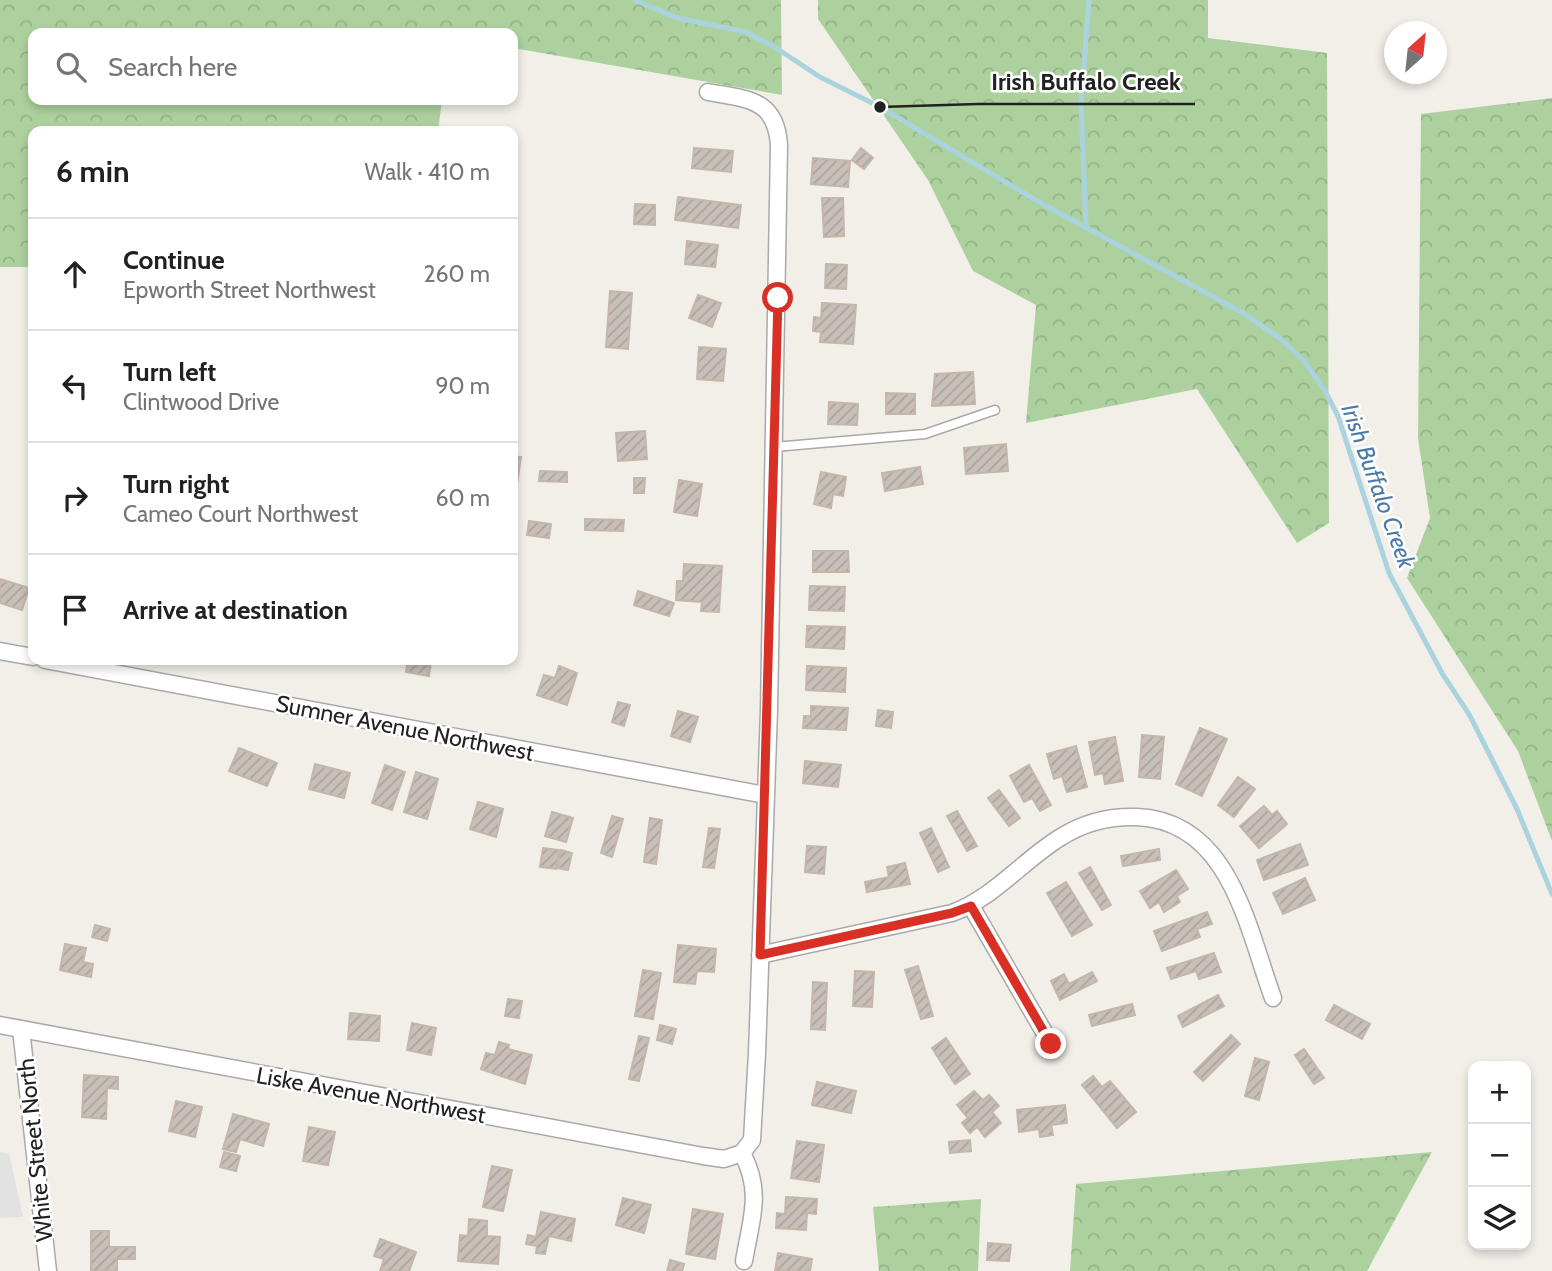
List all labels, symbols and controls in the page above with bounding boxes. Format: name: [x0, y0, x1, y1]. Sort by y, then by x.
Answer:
north arrow: [1384, 21, 1447, 84]
search box: [28, 28, 518, 105]
icon: search: [52, 48, 90, 86]
text: Search here: [108, 51, 237, 83]
callout: Irish Buffalo Creek: [978, 59, 1195, 104]
text: Irish Buffalo Creek: [991, 67, 1181, 96]
text: 6 min: [56, 153, 129, 190]
text: Walk · 410 m: [364, 158, 490, 186]
text: Continue: [123, 244, 225, 276]
icon: ahead: [56, 255, 94, 293]
text: 260 m: [423, 260, 490, 288]
text: Epworth Street Northwest: [123, 276, 376, 304]
route start: [762, 282, 793, 313]
text: Turn left: [123, 356, 216, 388]
icon: left: [56, 367, 94, 405]
text: 90 m: [436, 372, 490, 400]
text: Clintwood Drive: [123, 388, 279, 416]
water label: Irish Buffalo Creek: [1335, 400, 1422, 573]
text: Turn right: [123, 468, 229, 500]
icon: right: [56, 479, 94, 517]
text: 60 m: [436, 484, 490, 512]
text: Cameo Court Northwest: [123, 500, 358, 528]
icon: arrive: [56, 591, 94, 629]
text: Arrive at destination: [123, 594, 348, 626]
street label: Sumner Avenue Northwest: [274, 689, 537, 767]
route end: [1035, 1028, 1066, 1059]
street label: White Street North: [11, 1057, 59, 1243]
street label: Liske Avenue Northwest: [254, 1061, 488, 1129]
map controls: [1468, 1061, 1531, 1250]
button: +: [1468, 1061, 1531, 1124]
button: −: [1468, 1124, 1531, 1187]
button: layers: [1468, 1187, 1531, 1250]

